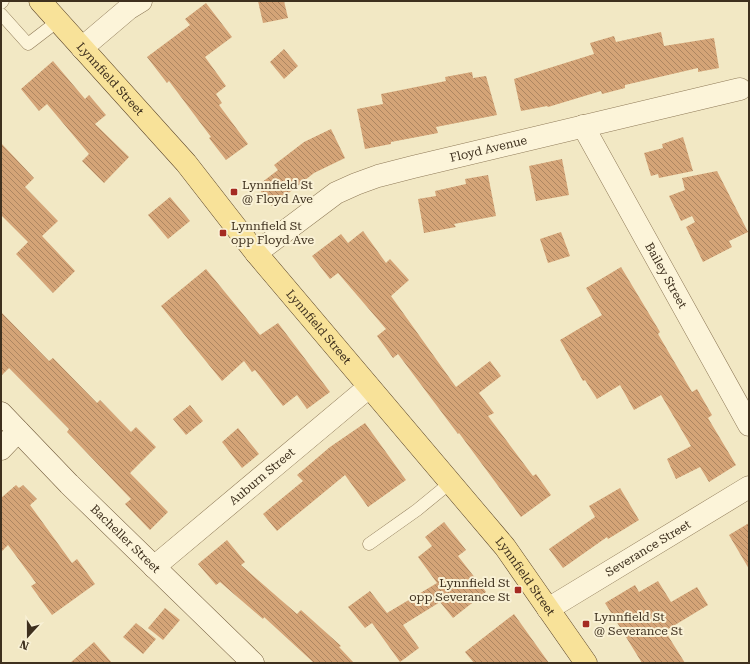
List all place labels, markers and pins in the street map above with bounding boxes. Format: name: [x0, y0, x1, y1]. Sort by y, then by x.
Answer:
place label: Lynnfield St @ Floyd Ave: [242, 178, 313, 206]
marker: Lynnfield St @ Floyd Ave: [229, 187, 239, 197]
place label: Lynnfield St opp Floyd Ave: [231, 219, 314, 247]
marker: Lynnfield St opp Floyd Ave: [218, 228, 228, 238]
place label: Lynnfield St opp Severance St: [409, 576, 511, 604]
marker: Lynnfield St opp Severance St: [513, 585, 523, 595]
place label: Lynnfield St @ Severance St: [594, 610, 683, 638]
marker: Lynnfield St @ Severance St: [581, 619, 591, 629]

